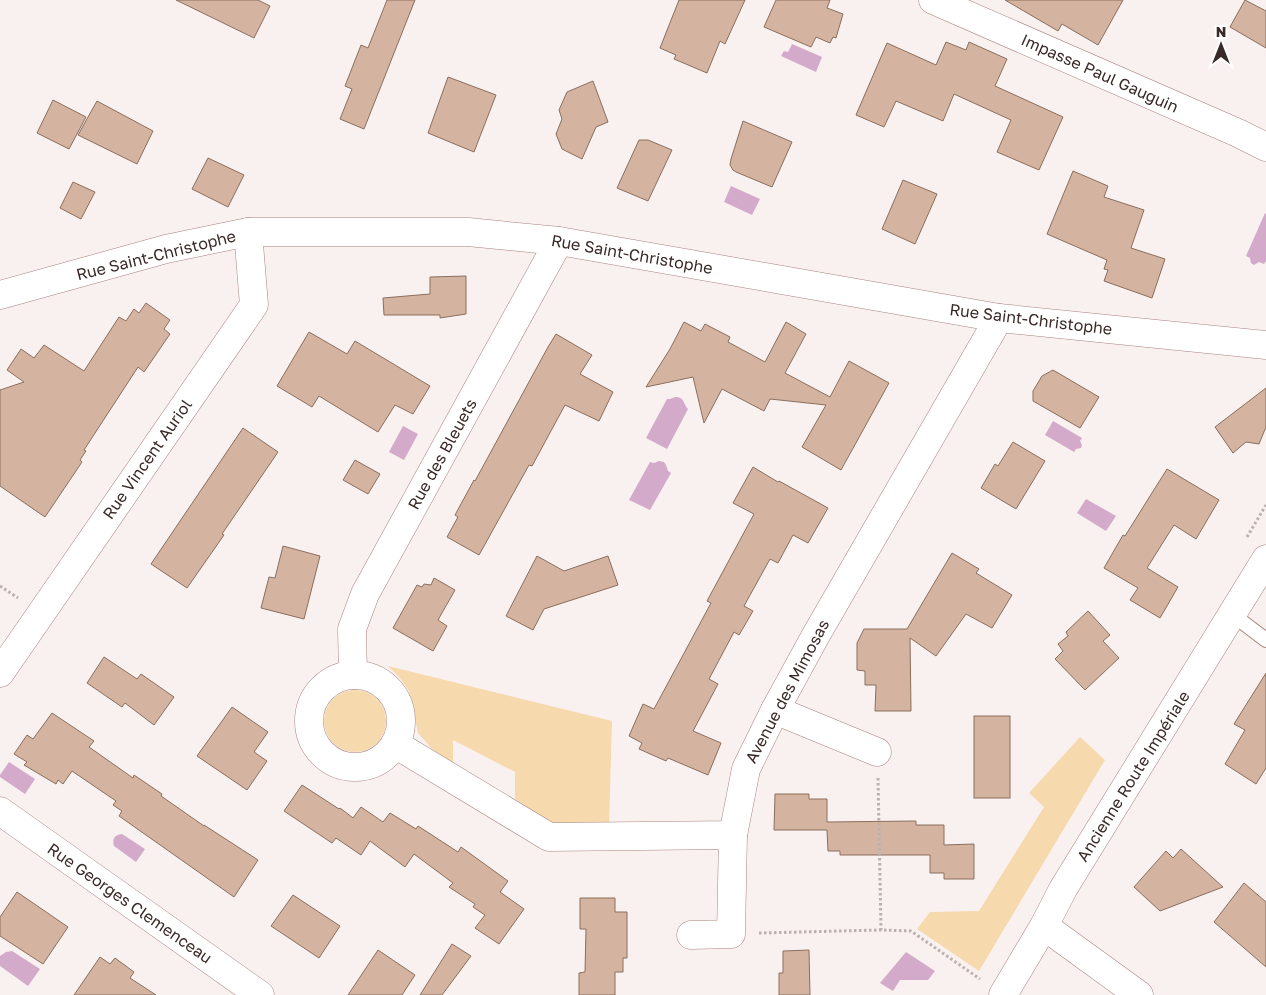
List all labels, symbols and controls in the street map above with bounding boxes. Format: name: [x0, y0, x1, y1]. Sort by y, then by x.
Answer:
north arrow: [1196, 20, 1246, 70]
text: N: [1216, 23, 1226, 40]
street label: Impasse Paul Gauguin: [1018, 29, 1182, 117]
street label: Rue Saint-Christophe: [74, 226, 238, 284]
street label: Rue Saint-Christophe: [550, 230, 714, 278]
street label: Rue Saint-Christophe: [949, 299, 1113, 339]
street label: Rue Vincent Auriol: [98, 395, 196, 523]
street label: Rue des Bleuets: [403, 395, 481, 513]
street label: Avenue des Mimosas: [741, 616, 833, 766]
street label: Ancienne Route Impériale: [1072, 687, 1194, 865]
street label: Rue Georges Clemenceau: [44, 838, 216, 968]

